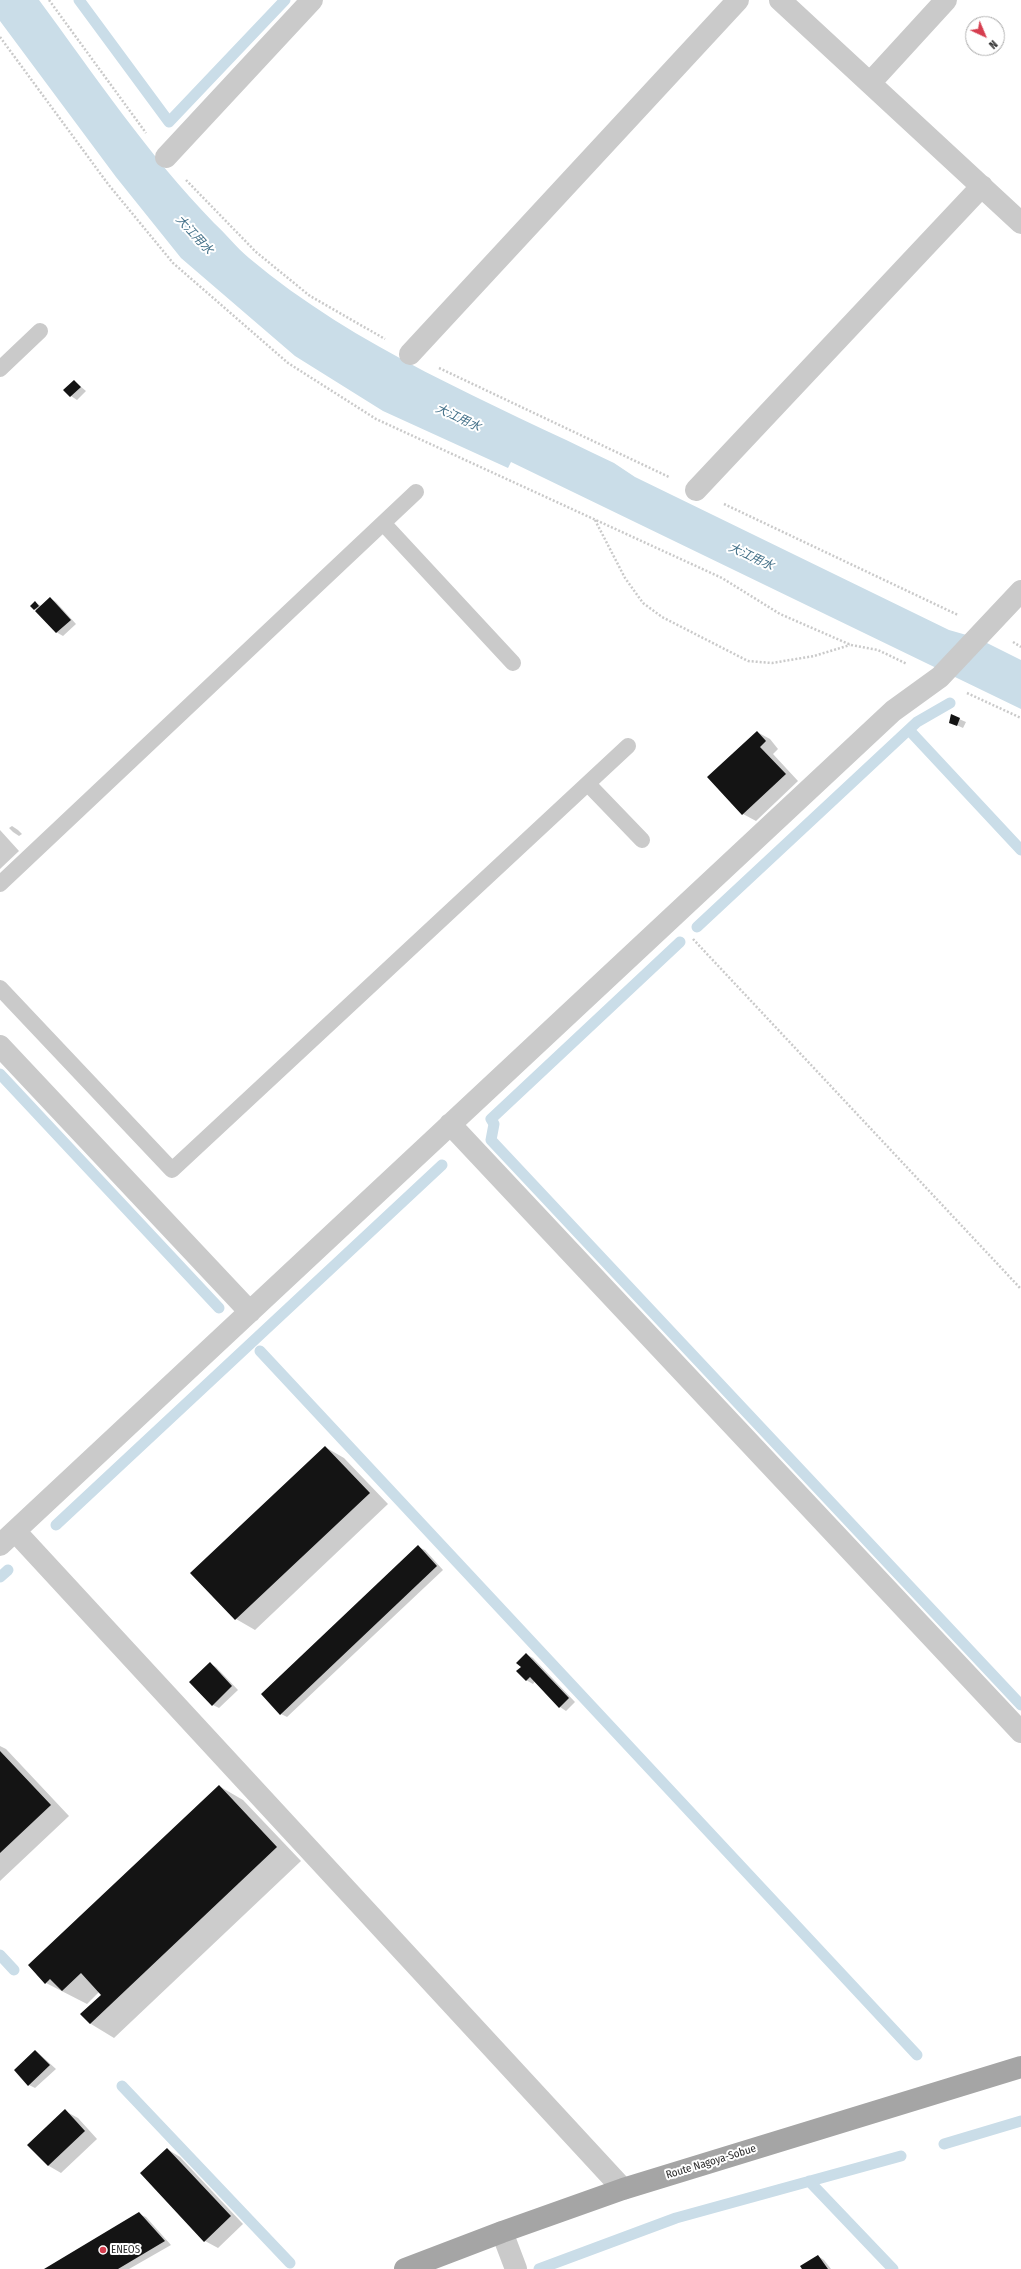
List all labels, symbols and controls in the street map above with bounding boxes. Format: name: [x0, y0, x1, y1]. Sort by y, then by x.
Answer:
north arrow: [965, 16, 1005, 56]
text: N: [986, 37, 1000, 51]
water label: 大江用水: [172, 213, 216, 257]
water label: 大江用水: [433, 401, 483, 435]
water label: 大江用水: [726, 540, 776, 574]
street label: Route Nagoya-Sobue: [664, 2142, 758, 2182]
place label: ENEOS: [111, 2243, 140, 2257]
marker: ENEOS: [98, 2245, 108, 2255]

